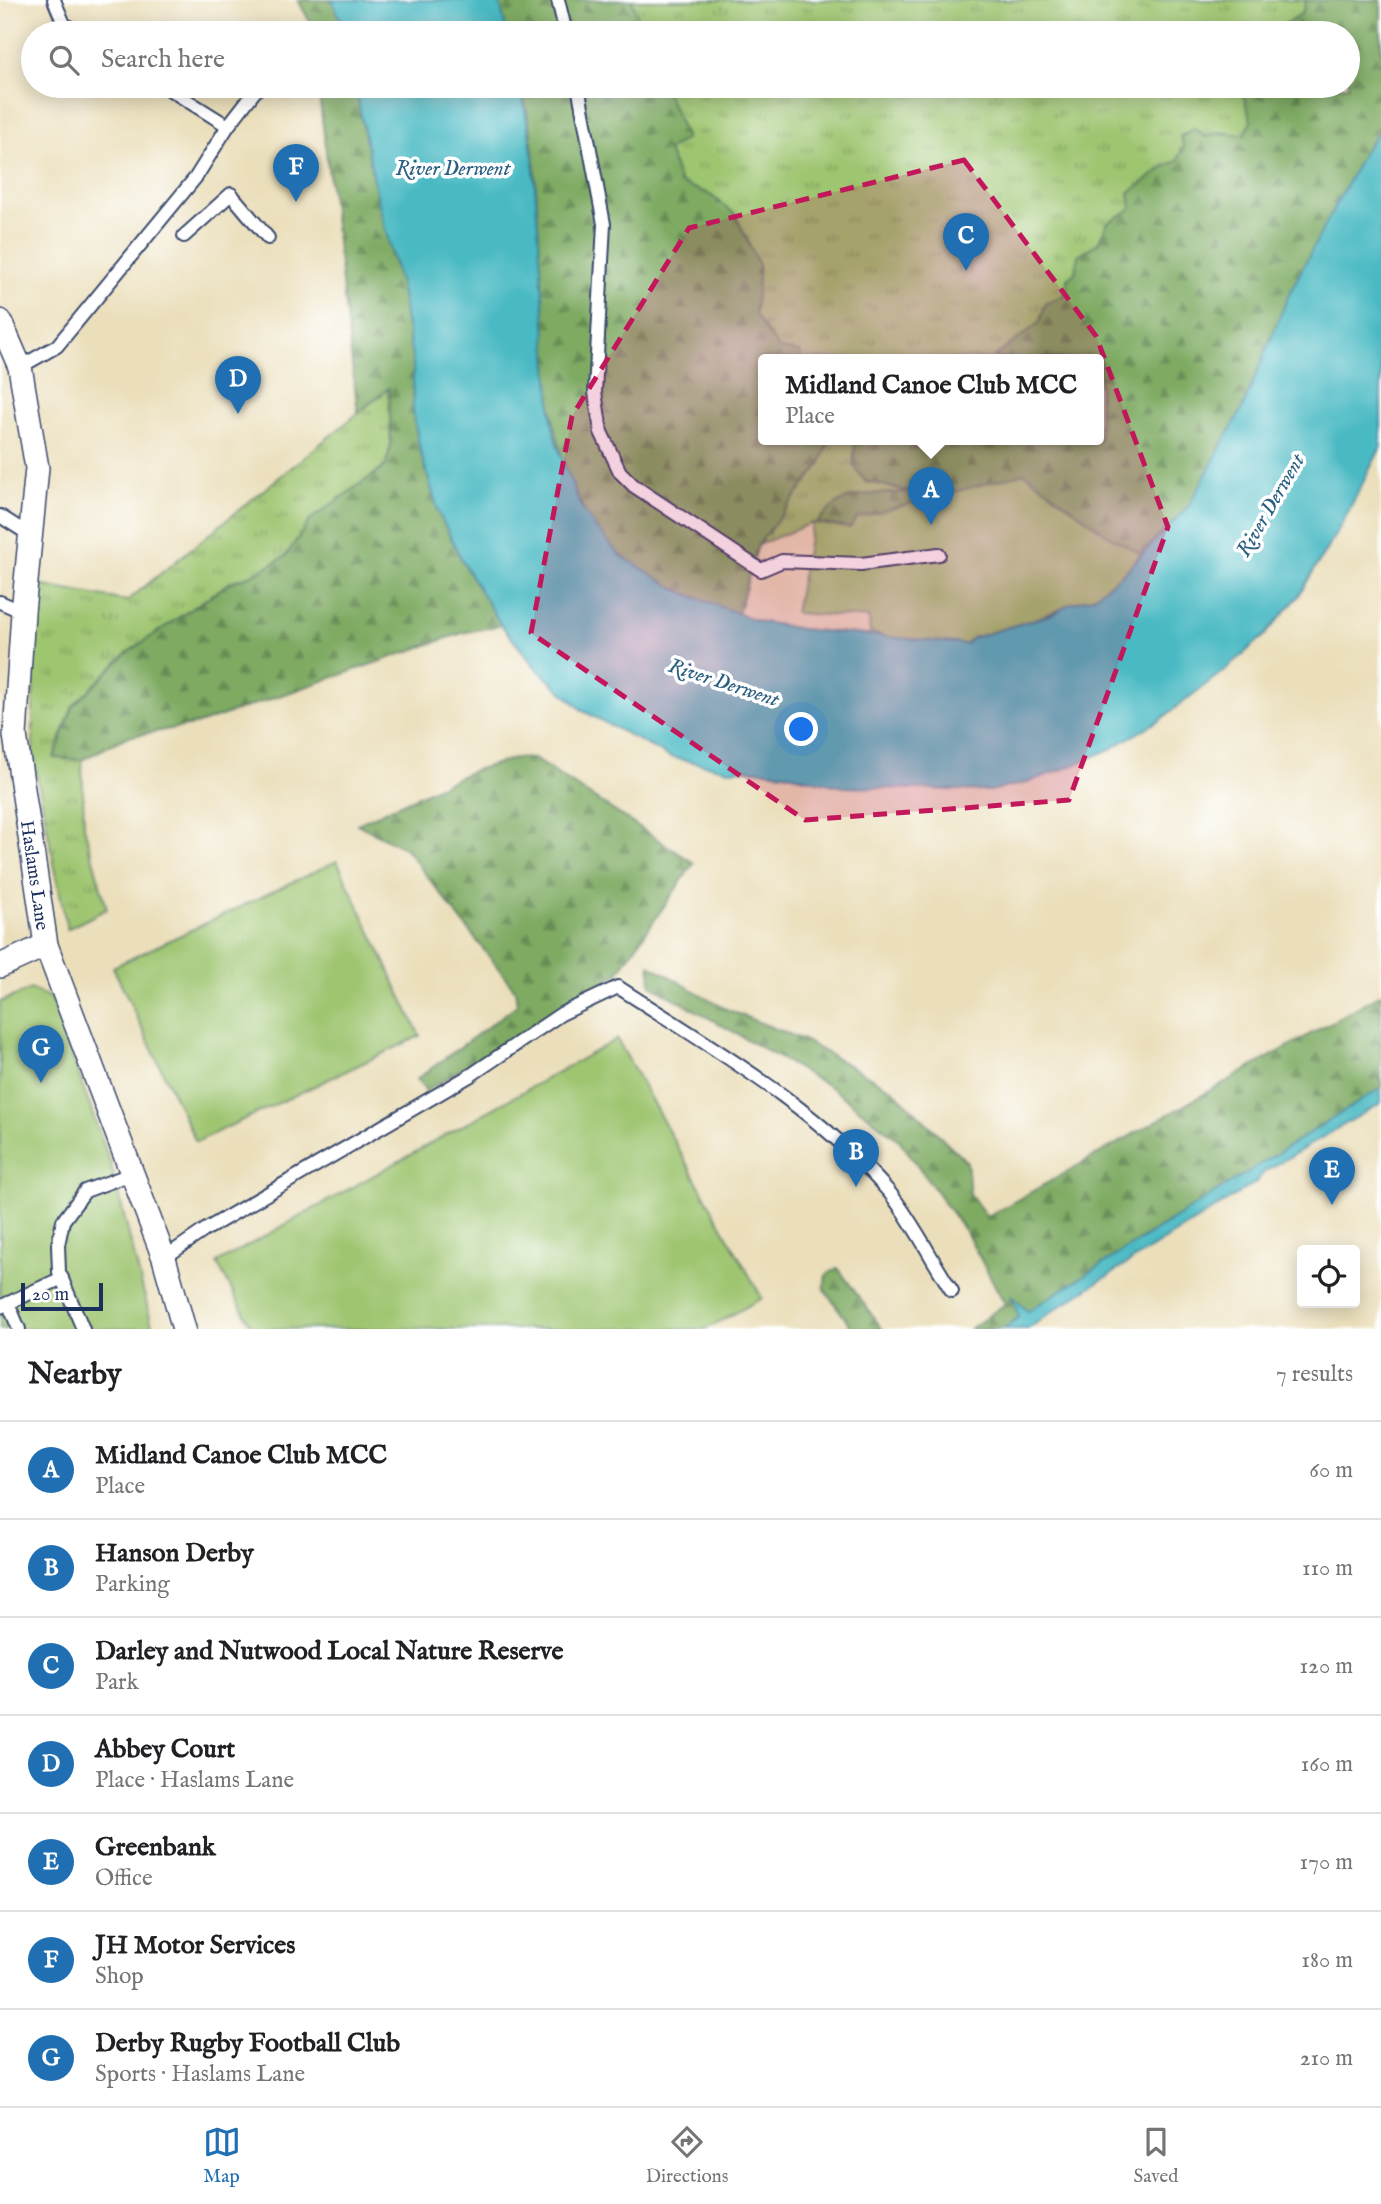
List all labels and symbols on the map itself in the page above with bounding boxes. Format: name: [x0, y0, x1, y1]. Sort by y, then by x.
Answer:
pin: F: [273, 144, 319, 202]
water label: River Derwent: [396, 156, 512, 183]
pin: C: [943, 213, 989, 271]
pin: D: [215, 356, 261, 414]
water label: River Derwent: [1231, 448, 1312, 562]
pin: A: [908, 467, 954, 525]
water label: River Derwent: [665, 653, 784, 714]
your location: [784, 712, 818, 746]
street label: Haslams Lane: [14, 819, 54, 932]
pin: G: [18, 1025, 64, 1083]
pin: B: [833, 1129, 879, 1187]
pin: E: [1309, 1147, 1355, 1205]
scale bar: [21, 1280, 103, 1312]

